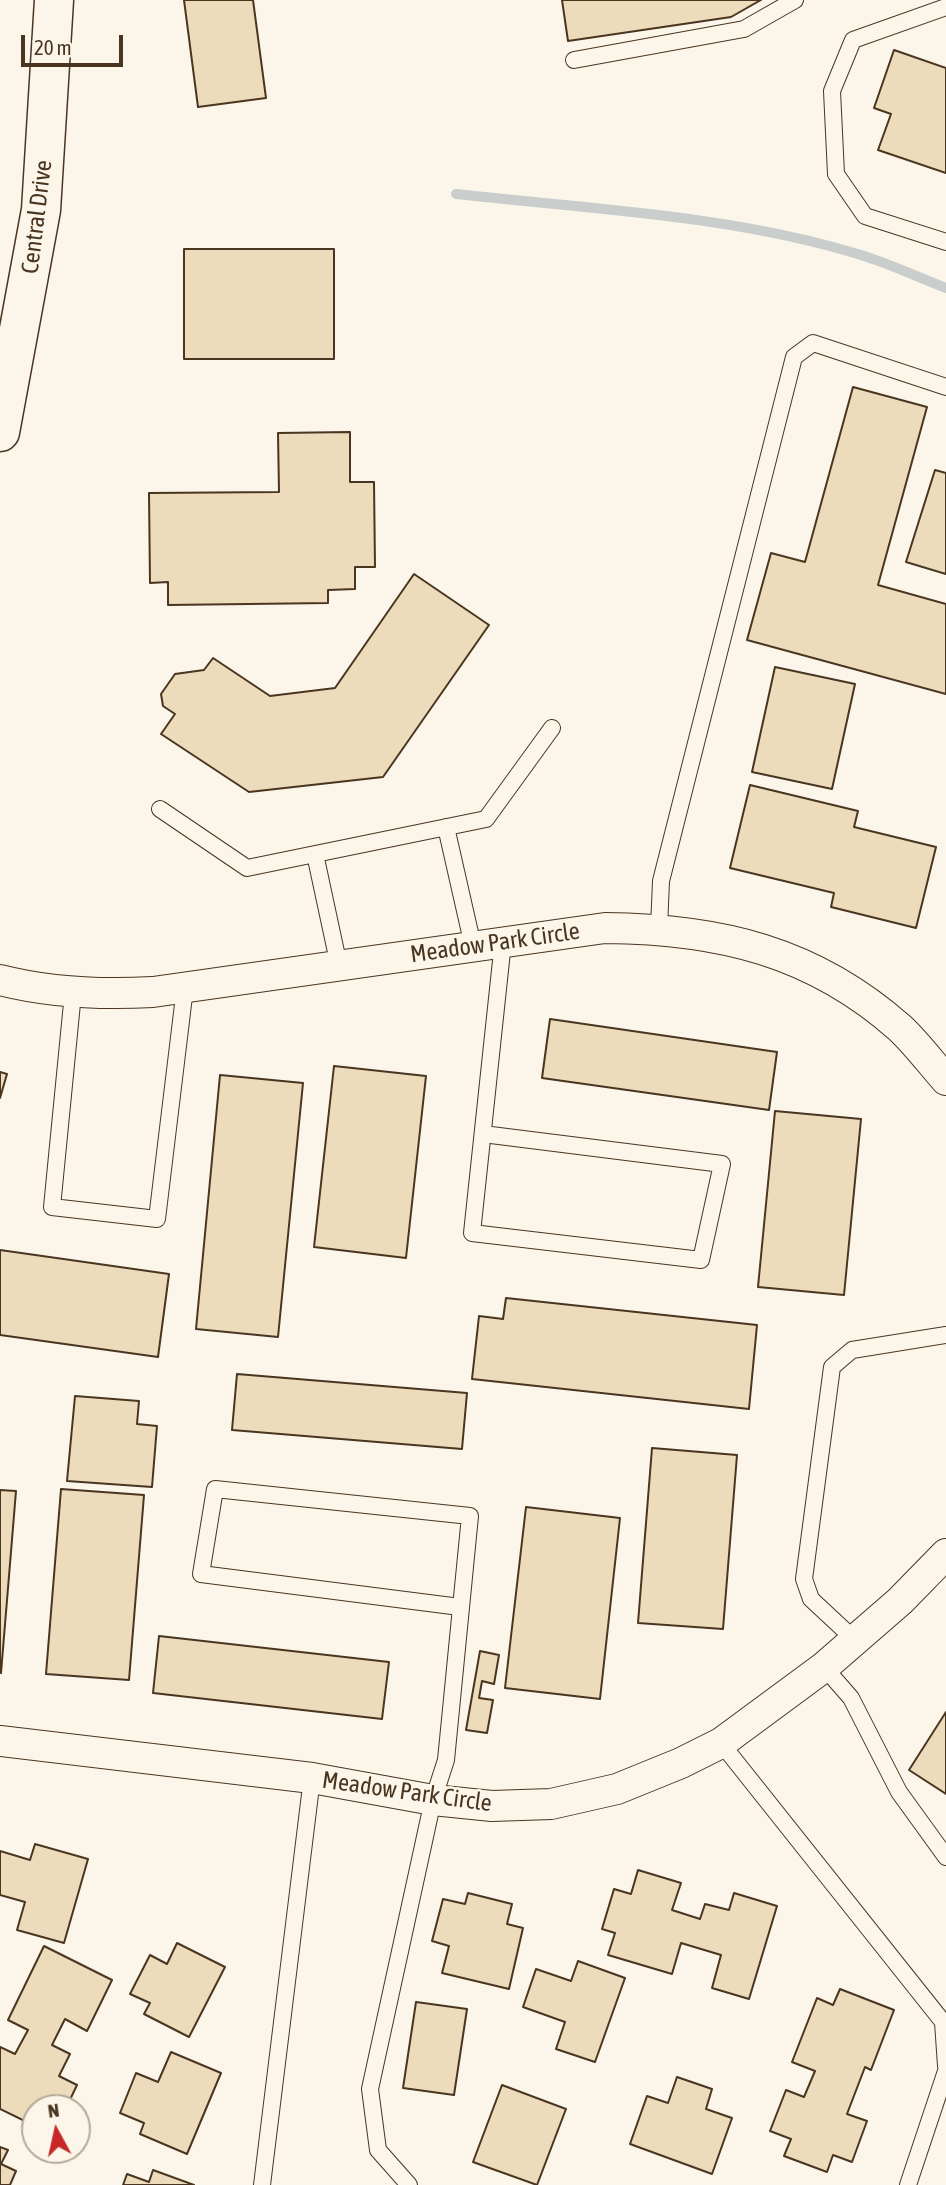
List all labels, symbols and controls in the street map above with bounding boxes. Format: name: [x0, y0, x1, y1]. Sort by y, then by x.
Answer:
scale bar: [24, 21, 126, 65]
text: 20 m: [34, 35, 72, 59]
street label: Central Drive: [16, 159, 58, 275]
street label: Meadow Park Circle: [408, 917, 582, 969]
street label: Meadow Park Circle: [320, 1766, 494, 1818]
north arrow: [21, 2094, 91, 2164]
text: N: [46, 2099, 60, 2122]

